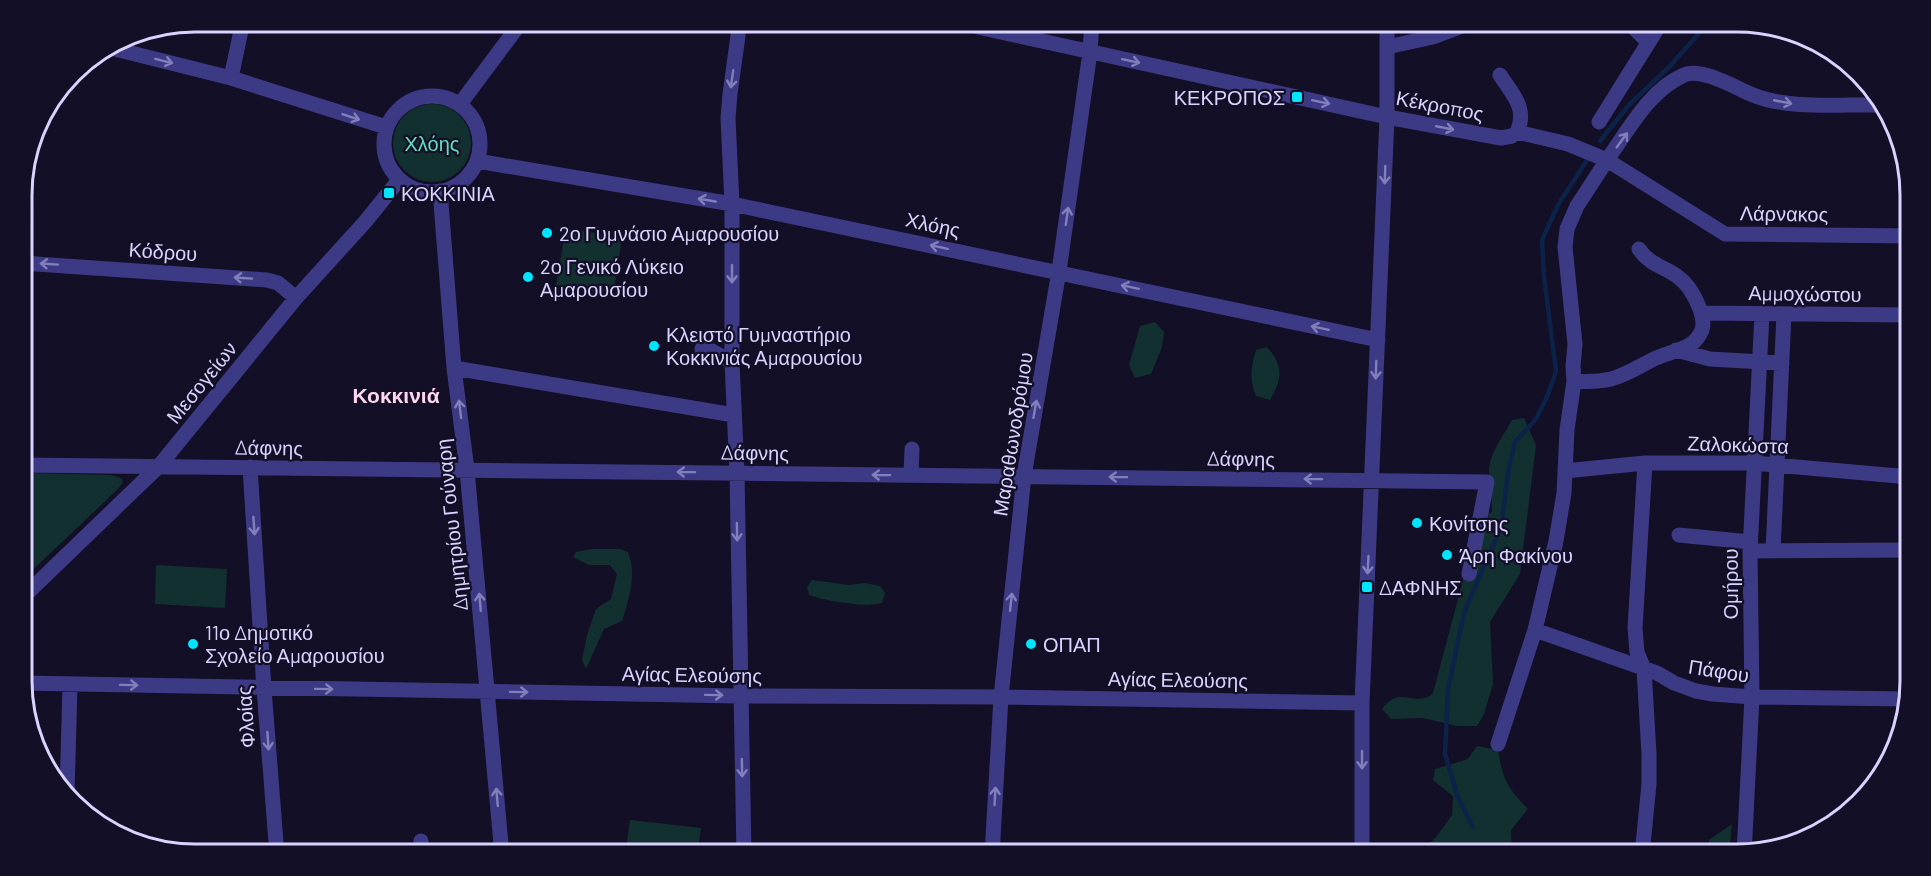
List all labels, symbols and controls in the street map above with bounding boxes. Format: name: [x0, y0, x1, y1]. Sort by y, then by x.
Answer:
one-way arrow: [1121, 55, 1140, 67]
one-way arrow: [154, 56, 173, 68]
one-way arrow: [726, 68, 737, 88]
place label: ΚΕΚΡΟΠΟΣ: [1174, 85, 1285, 109]
street label: Κέκροπος: [1394, 85, 1486, 125]
marker: ΚΕΚΡΟΠΟΣ: [1290, 90, 1304, 104]
one-way arrow: [1312, 97, 1331, 109]
one-way arrow: [1772, 97, 1792, 108]
one-way arrow: [341, 112, 360, 123]
one-way arrow: [1434, 123, 1454, 134]
park label: Χλόης: [405, 131, 460, 155]
one-way arrow: [1616, 132, 1628, 148]
one-way arrow: [1379, 165, 1390, 185]
place label: ΚΟΚΚΙΝΙΑ: [401, 181, 496, 205]
marker: ΚΟΚΚΙΝΙΑ: [382, 186, 396, 200]
one-way arrow: [697, 194, 717, 205]
street label: Λάρνακος: [1740, 200, 1829, 226]
street label: Χλόης: [904, 207, 963, 242]
one-way arrow: [1061, 207, 1072, 227]
place label: 2ο Γυμνάσιο Αμαρουσίου: [559, 221, 779, 245]
marker: 2ο Γυμνάσιο Αμαρουσίου: [540, 226, 554, 240]
street label: Κόδρου: [128, 237, 198, 265]
one-way arrow: [930, 241, 949, 252]
place label: 2ο Γενικό Λύκειο Αμαρουσίου: [540, 254, 684, 301]
one-way arrow: [39, 259, 59, 270]
one-way arrow: [726, 263, 738, 283]
marker: 2ο Γενικό Λύκειο Αμαρουσίου: [521, 270, 535, 284]
one-way arrow: [234, 272, 254, 283]
street label: Αμμοχώστου: [1748, 280, 1862, 306]
one-way arrow: [1120, 281, 1140, 292]
place label: Κλειστό Γυμναστήριο Κοκκινιάς Αμαρουσίου: [666, 322, 862, 369]
one-way arrow: [1311, 322, 1331, 333]
street label: Μεσογείων: [161, 336, 241, 428]
marker: Κλειστό Γυμναστήριο Κοκκινιάς Αμαρουσίου: [647, 339, 661, 353]
street label: Μαραθωνοδρόμου: [987, 350, 1037, 518]
one-way arrow: [1371, 360, 1382, 380]
district label: Κοκκινιά: [352, 382, 440, 407]
one-way arrow: [454, 399, 465, 419]
one-way arrow: [1030, 399, 1041, 419]
street label: Ζαλοκώστα: [1687, 430, 1789, 458]
street label: Δάφνης: [235, 434, 304, 460]
street label: Δημητρίου Γούναρη: [430, 438, 472, 612]
street label: Δάφνης: [721, 439, 790, 465]
street label: Δάφνης: [1207, 445, 1276, 471]
one-way arrow: [677, 466, 697, 478]
one-way arrow: [872, 469, 892, 480]
one-way arrow: [1109, 471, 1129, 483]
one-way arrow: [1304, 474, 1324, 485]
place label: Κονίτσης: [1429, 511, 1509, 535]
one-way arrow: [249, 515, 260, 535]
marker: Κονίτσης: [1410, 516, 1424, 530]
one-way arrow: [732, 521, 743, 541]
place label: Άρη Φακίνου: [1459, 543, 1573, 567]
marker: Άρη Φακίνου: [1440, 548, 1454, 562]
street label: Ομήρου: [1718, 548, 1742, 620]
one-way arrow: [1363, 554, 1374, 574]
place label: ΔΑΦΝΗΣ: [1379, 575, 1462, 599]
marker: ΔΑΦΝΗΣ: [1360, 580, 1374, 594]
one-way arrow: [474, 593, 485, 613]
one-way arrow: [1006, 593, 1017, 613]
place label: 11ο Δημοτικό Σχολείο Αμαρουσίου: [205, 620, 385, 667]
place label: ΟΠΑΠ: [1043, 632, 1101, 656]
marker: 11ο Δημοτικό Σχολείο Αμαρουσίου: [186, 637, 200, 651]
marker: ΟΠΑΠ: [1024, 637, 1038, 651]
street label: Πάφου: [1687, 653, 1751, 687]
street label: Αγίας Ελεούσης: [622, 661, 763, 687]
street label: Αγίας Ελεούσης: [1108, 666, 1249, 692]
one-way arrow: [118, 680, 138, 691]
one-way arrow: [313, 683, 333, 695]
street label: Φλοίας: [231, 685, 259, 749]
one-way arrow: [508, 686, 528, 698]
one-way arrow: [703, 689, 723, 701]
one-way arrow: [263, 731, 274, 751]
one-way arrow: [1356, 749, 1368, 769]
one-way arrow: [736, 758, 747, 778]
one-way arrow: [491, 787, 502, 807]
one-way arrow: [990, 787, 1001, 807]

